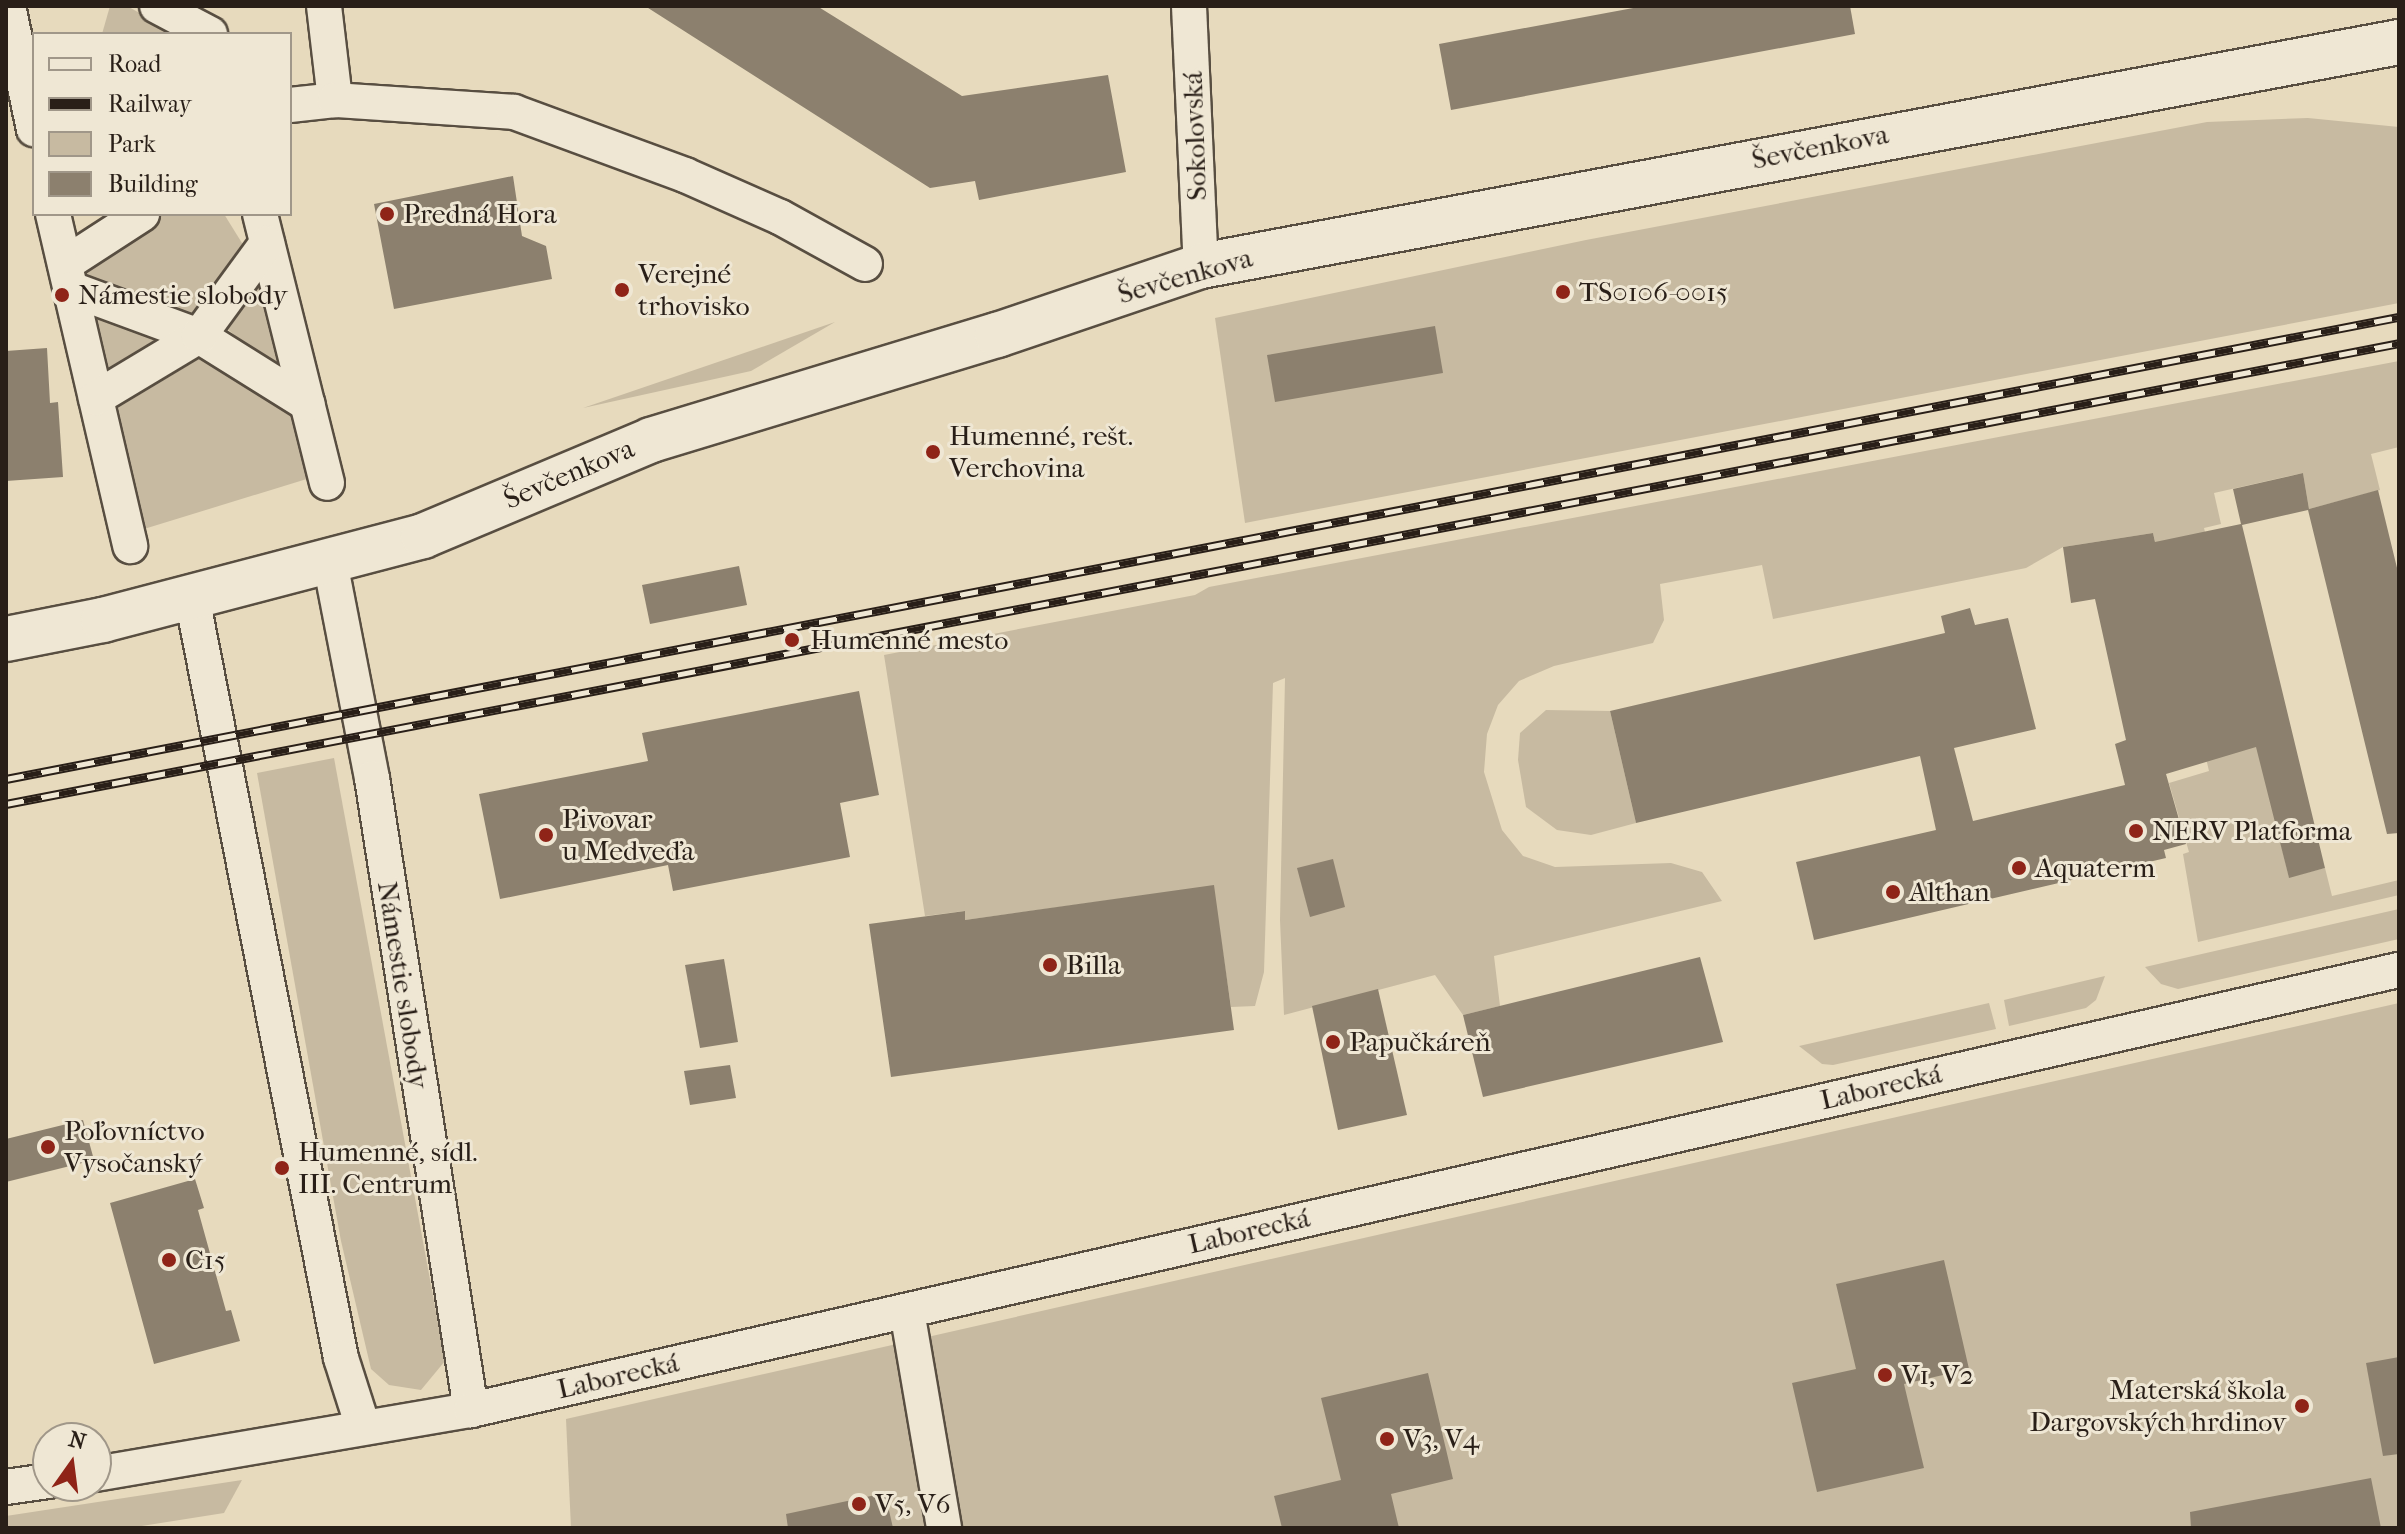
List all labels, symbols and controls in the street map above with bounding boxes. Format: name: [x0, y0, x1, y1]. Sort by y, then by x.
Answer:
legend: [32, 32, 292, 216]
text: Road: [108, 50, 161, 78]
street label: Sokolovská: [1176, 71, 1214, 201]
text: Railway: [108, 90, 191, 118]
street label: Ševčenkova: [1749, 117, 1891, 177]
text: Park: [108, 130, 156, 158]
text: Building: [108, 170, 198, 198]
place label: Predná Hora: [403, 197, 557, 231]
marker: Predná Hora: [378, 205, 396, 223]
street label: Ševčenkova: [1114, 241, 1256, 311]
place label: Verejné trhovisko: [638, 257, 750, 323]
place label: TS0106-0015: [1579, 275, 1728, 309]
place label: Námestie slobody: [78, 278, 287, 312]
marker: Verejné trhovisko: [613, 281, 631, 299]
marker: TS0106-0015: [1554, 283, 1572, 301]
marker: Námestie slobody: [53, 286, 71, 304]
place label: Humenné, rešt. Verchovina: [949, 419, 1133, 485]
street label: Ševčenkova: [499, 431, 639, 517]
marker: Humenné, rešt. Verchovina: [924, 443, 942, 461]
place label: Humenné mesto: [810, 623, 1008, 657]
marker: Humenné mesto: [781, 629, 803, 651]
place label: Pivovar u Medveďa: [562, 802, 694, 868]
place label: NERV Platforma: [2152, 814, 2352, 848]
marker: NERV Platforma: [2127, 822, 2145, 840]
marker: Pivovar u Medveďa: [537, 826, 555, 844]
place label: Aquaterm: [2035, 851, 2155, 885]
marker: Aquaterm: [2010, 859, 2028, 877]
place label: Althan: [1909, 875, 1990, 909]
street label: Námestie slobody: [370, 879, 436, 1091]
marker: Althan: [1884, 883, 1902, 901]
place label: Billa: [1066, 948, 1121, 982]
marker: Billa: [1041, 956, 1059, 974]
place label: Papučkáreň: [1349, 1025, 1491, 1059]
marker: Papučkáreň: [1324, 1033, 1342, 1051]
street label: Laborecká: [1817, 1057, 1945, 1117]
place label: Poľovníctvo Vysočanský: [64, 1114, 205, 1180]
place label: Humenné, sídl. III. Centrum: [298, 1135, 478, 1201]
marker: Poľovníctvo Vysočanský: [39, 1138, 57, 1156]
marker: Humenné, sídl. III. Centrum: [273, 1159, 291, 1177]
street label: Laborecká: [1185, 1201, 1313, 1261]
place label: C15: [185, 1243, 226, 1277]
marker: C15: [160, 1251, 178, 1269]
street label: Laborecká: [554, 1346, 682, 1406]
place label: V1, V2: [1901, 1358, 1974, 1392]
marker: V1, V2: [1876, 1366, 1894, 1384]
place label: Materská škola Dargovských hrdinov: [2029, 1373, 2286, 1439]
marker: Materská škola Dargovských hrdinov: [2293, 1397, 2311, 1415]
north arrow: [32, 1422, 112, 1502]
place label: V3, V4: [1403, 1422, 1479, 1456]
text: N: [66, 1426, 89, 1455]
marker: V3, V4: [1378, 1430, 1396, 1448]
place label: V5, V6: [875, 1487, 951, 1521]
marker: V5, V6: [850, 1495, 868, 1513]

